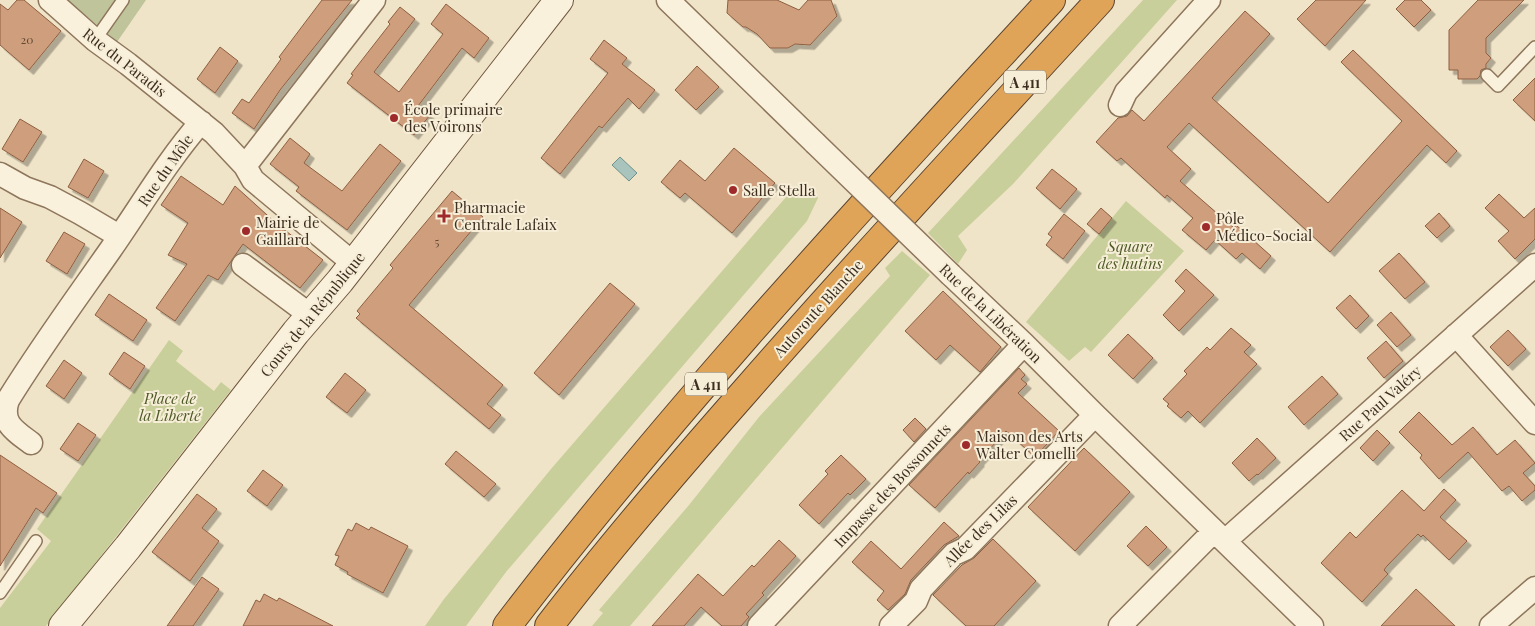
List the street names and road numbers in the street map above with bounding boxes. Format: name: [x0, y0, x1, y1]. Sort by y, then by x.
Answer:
street label: Rue du Paradis: [79, 23, 171, 101]
road number: A 411: [1004, 70, 1046, 94]
street label: Rue du Môle: [133, 130, 197, 210]
street label: Cours de la République: [255, 247, 369, 381]
street label: Autoroute Blanche: [768, 255, 867, 362]
street label: Rue de la Libération: [936, 259, 1047, 367]
street label: Rue Paul Valéry: [1335, 360, 1426, 445]
road number: A 411: [685, 372, 727, 396]
street label: Impasse des Bossonnets: [829, 419, 955, 551]
street label: Allée des Lilas: [938, 490, 1021, 571]

